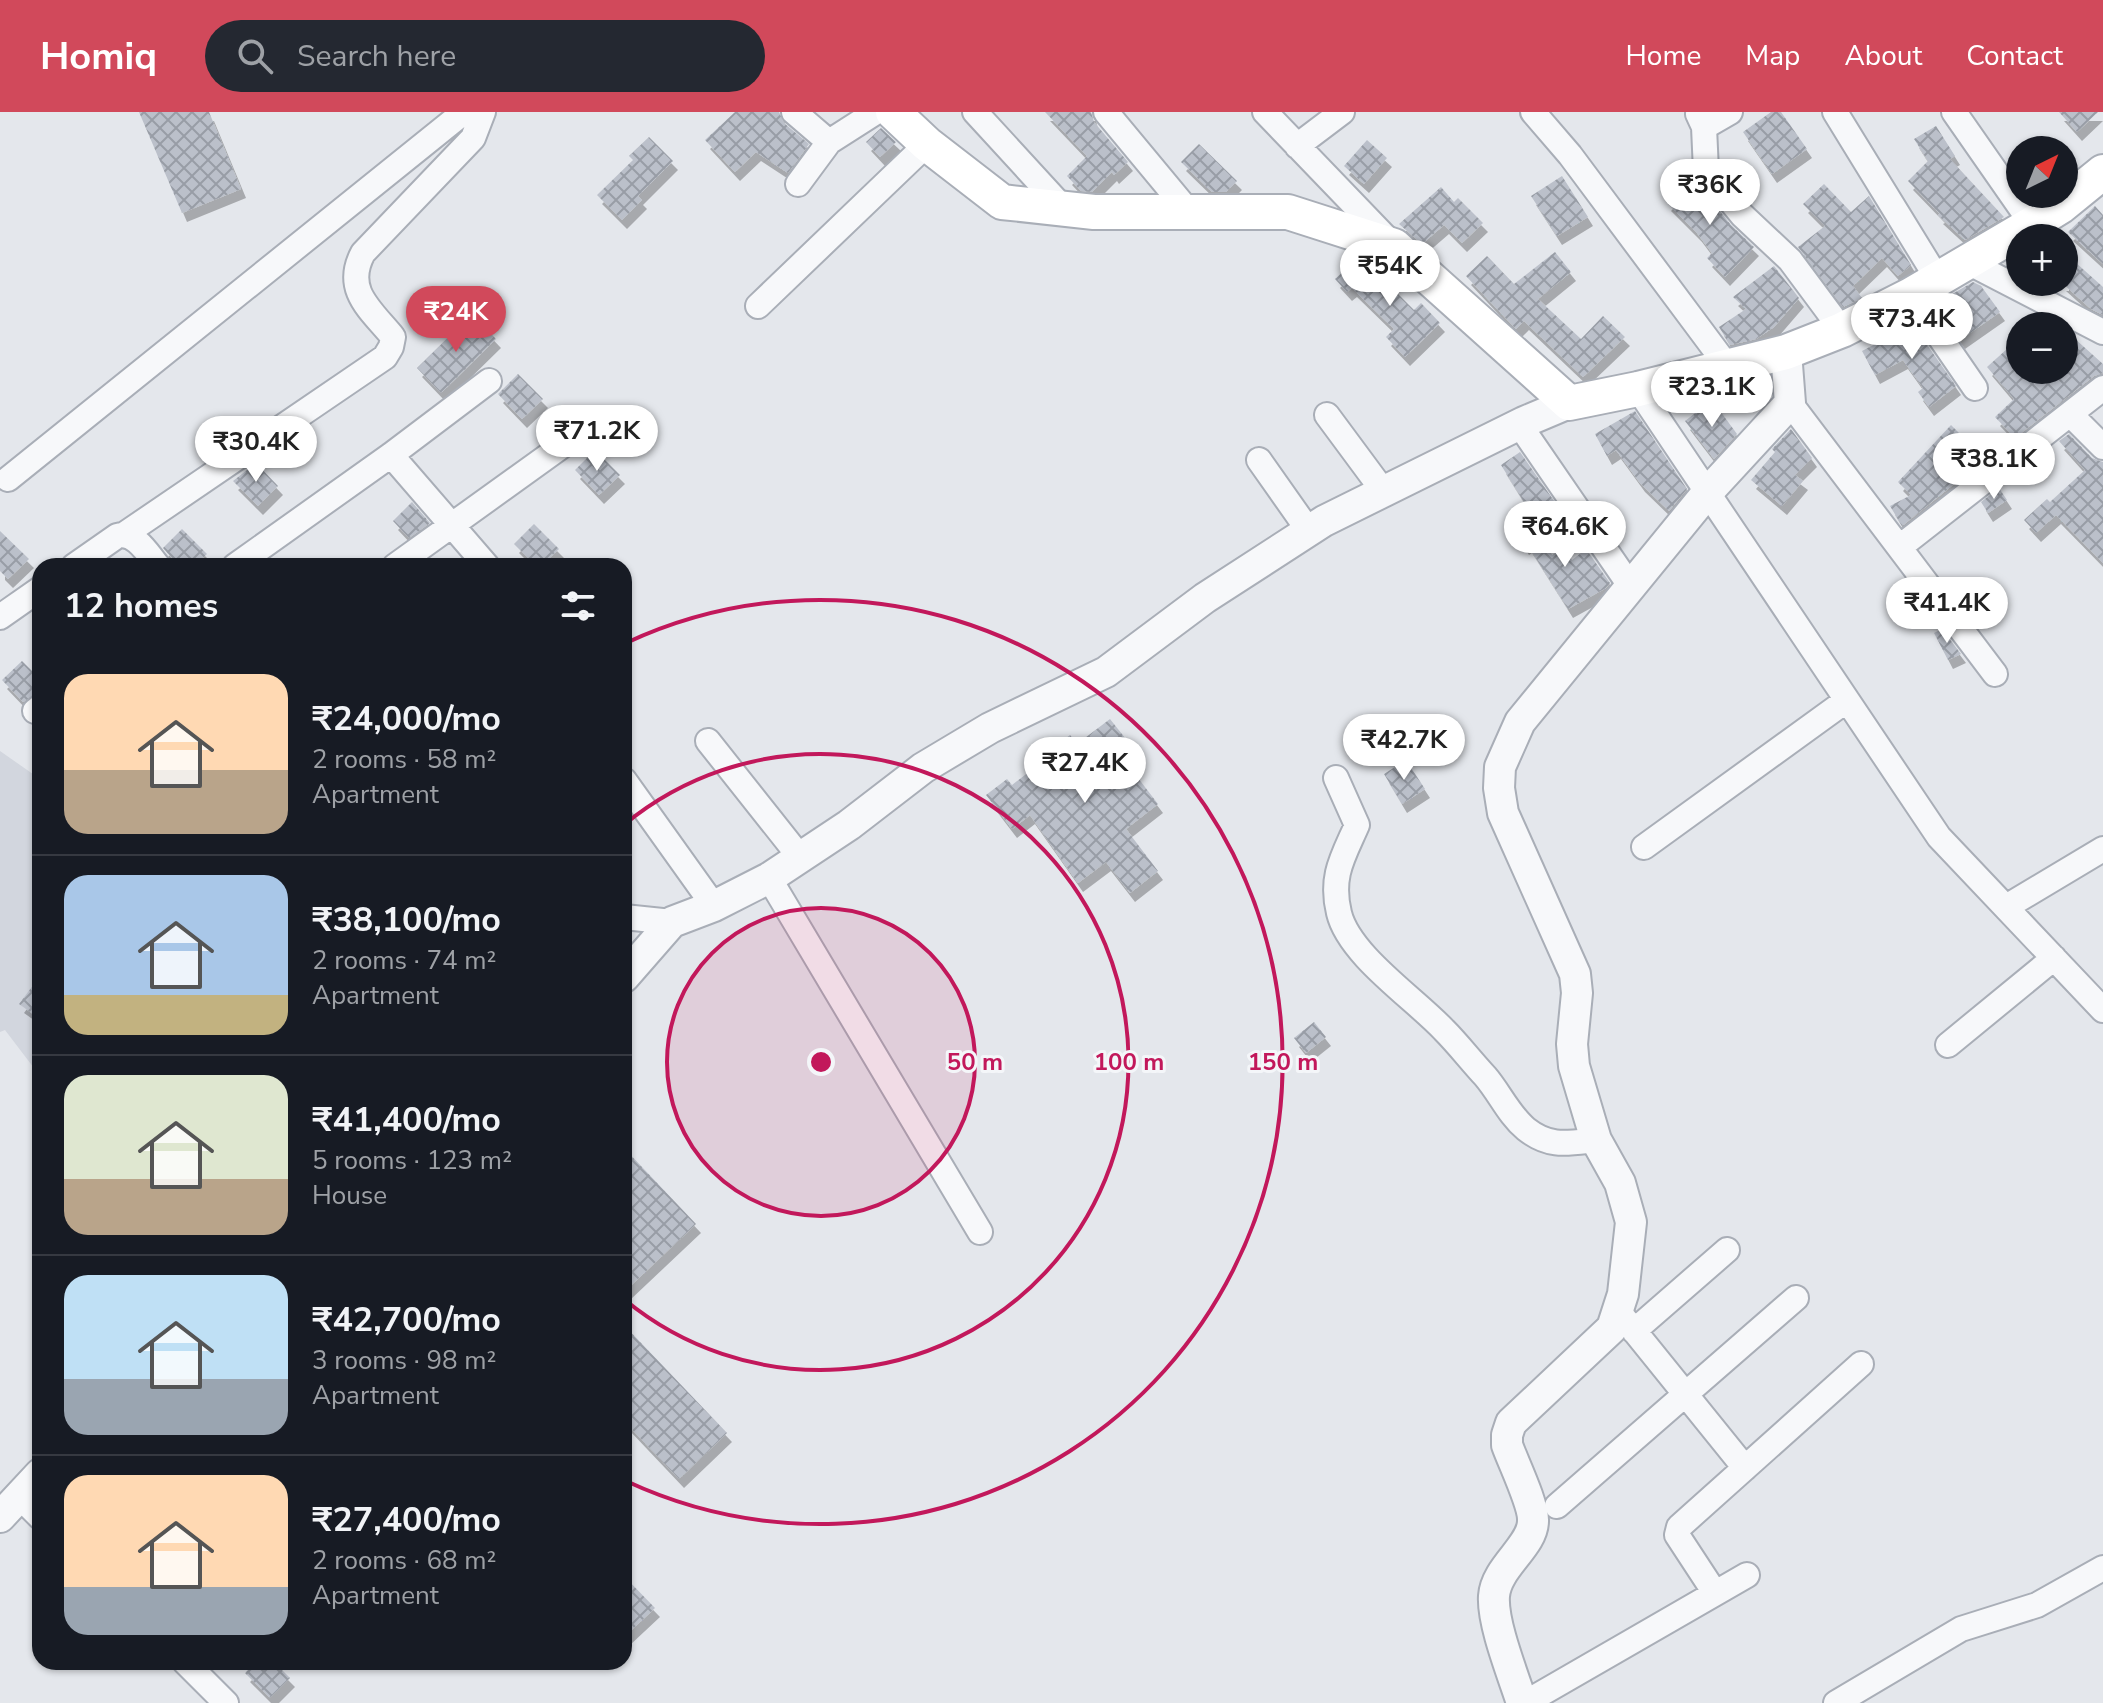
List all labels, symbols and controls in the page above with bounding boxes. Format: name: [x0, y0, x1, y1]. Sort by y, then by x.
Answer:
search box: [205, 20, 765, 92]
text: Homiq: [40, 31, 157, 82]
icon: search: [233, 34, 277, 78]
text: Search here: [297, 36, 456, 77]
text: Home: [1626, 37, 1701, 75]
text: Map: [1745, 37, 1800, 75]
text: About: [1844, 37, 1922, 75]
text: Contact: [1966, 37, 2063, 75]
north arrow: [2006, 136, 2078, 208]
map controls: [2006, 136, 2078, 384]
pin: ₹36K: [1663, 159, 1757, 227]
text: ₹36K: [1678, 167, 1742, 202]
button: +: [2006, 224, 2078, 296]
pin: ₹54K: [1343, 240, 1437, 308]
text: ₹54K: [1358, 248, 1422, 283]
pin: ₹24K: [409, 286, 503, 354]
pin: ₹73.4K: [1847, 293, 1977, 361]
text: ₹24K: [424, 294, 488, 329]
text: ₹73.4K: [1869, 301, 1955, 336]
button: −: [2006, 312, 2078, 384]
pin: ₹23.1K: [1647, 361, 1777, 429]
text: ₹23.1K: [1669, 369, 1755, 404]
pin: ₹71.2K: [532, 405, 662, 473]
text: ₹71.2K: [554, 413, 640, 448]
pin: ₹30.4K: [191, 416, 321, 484]
text: ₹30.4K: [213, 424, 299, 459]
pin: ₹38.1K: [1929, 433, 2059, 501]
text: ₹38.1K: [1951, 441, 2037, 476]
pin: ₹64.6K: [1500, 501, 1630, 569]
text: ₹64.6K: [1522, 509, 1608, 544]
pin: ₹41.4K: [1882, 577, 2012, 645]
text: 12 homes: [64, 583, 218, 629]
icon: filters: [556, 584, 600, 628]
text: ₹41.4K: [1904, 585, 1990, 620]
text: ₹24,000/mo: [312, 696, 501, 742]
icon: home: [128, 706, 224, 802]
pin: ₹42.7K: [1339, 714, 1469, 782]
text: ₹42.7K: [1361, 722, 1447, 757]
pin: ₹27.4K: [1020, 737, 1150, 805]
text: 2 rooms · 58 m²: [312, 742, 496, 777]
text: ₹27.4K: [1042, 745, 1128, 780]
text: Apartment: [312, 777, 439, 812]
text: ₹38,100/mo: [312, 897, 501, 943]
icon: home: [128, 907, 224, 1003]
text: 2 rooms · 74 m²: [312, 943, 496, 978]
text: Apartment: [312, 978, 439, 1013]
text: 50 m: [947, 1046, 1003, 1078]
text: 100 m: [1094, 1046, 1164, 1078]
text: 150 m: [1248, 1046, 1318, 1078]
centre of rings: [807, 1048, 835, 1076]
text: ₹41,400/mo: [312, 1097, 501, 1143]
icon: home: [128, 1107, 224, 1203]
text: 5 rooms · 123 m²: [312, 1143, 512, 1178]
text: House: [312, 1178, 387, 1213]
text: ₹42,700/mo: [312, 1297, 501, 1343]
icon: home: [128, 1307, 224, 1403]
text: 3 rooms · 98 m²: [312, 1343, 496, 1378]
text: Apartment: [312, 1378, 439, 1413]
text: ₹27,400/mo: [312, 1497, 501, 1543]
icon: home: [128, 1507, 224, 1603]
text: 2 rooms · 68 m²: [312, 1543, 496, 1578]
text: Apartment: [312, 1578, 439, 1613]

